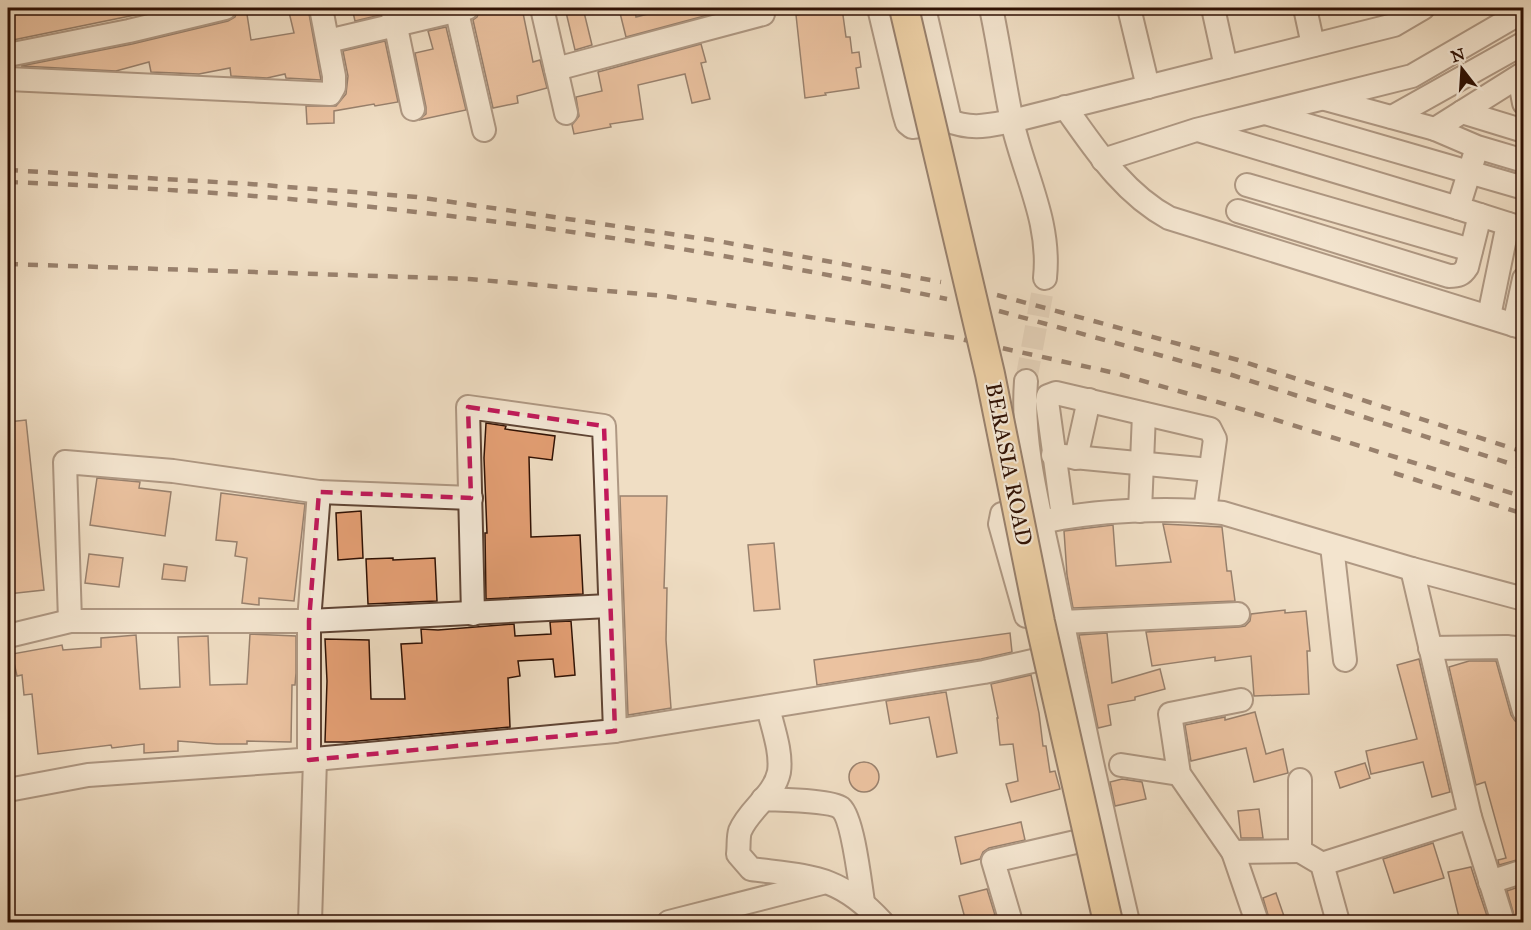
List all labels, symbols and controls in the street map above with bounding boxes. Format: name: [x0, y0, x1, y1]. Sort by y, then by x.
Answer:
north arrow: [1432, 39, 1492, 99]
text: N: [1448, 44, 1467, 66]
street label: BERASIA ROAD: [980, 380, 1038, 548]

